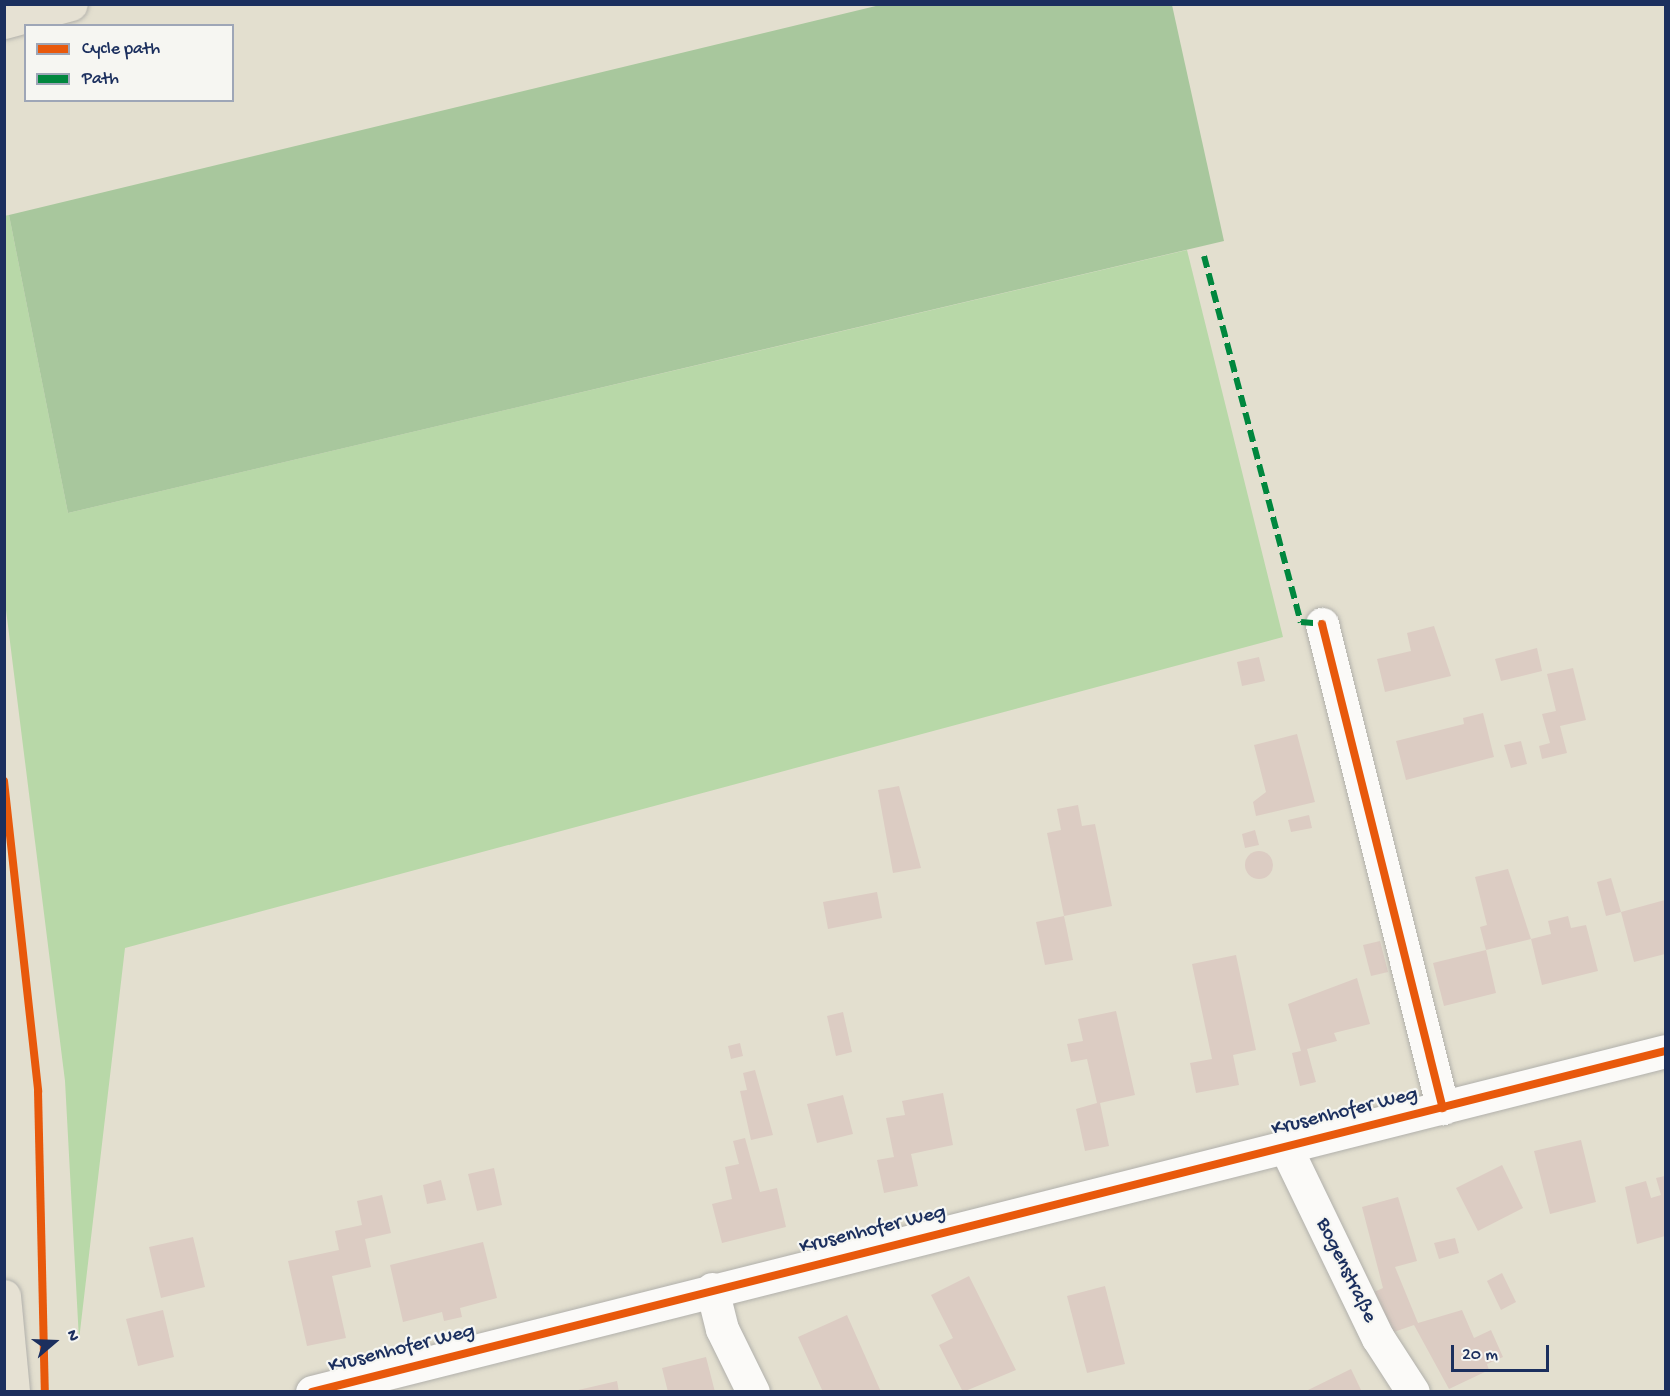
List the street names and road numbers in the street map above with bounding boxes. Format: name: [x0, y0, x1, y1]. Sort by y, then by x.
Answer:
street label: Krusenhofer Weg: [1269, 1083, 1421, 1143]
street label: Krusenhofer Weg: [797, 1201, 949, 1261]
street label: Bogenstraße: [1309, 1215, 1381, 1327]
street label: Krusenhofer Weg: [326, 1320, 478, 1380]

